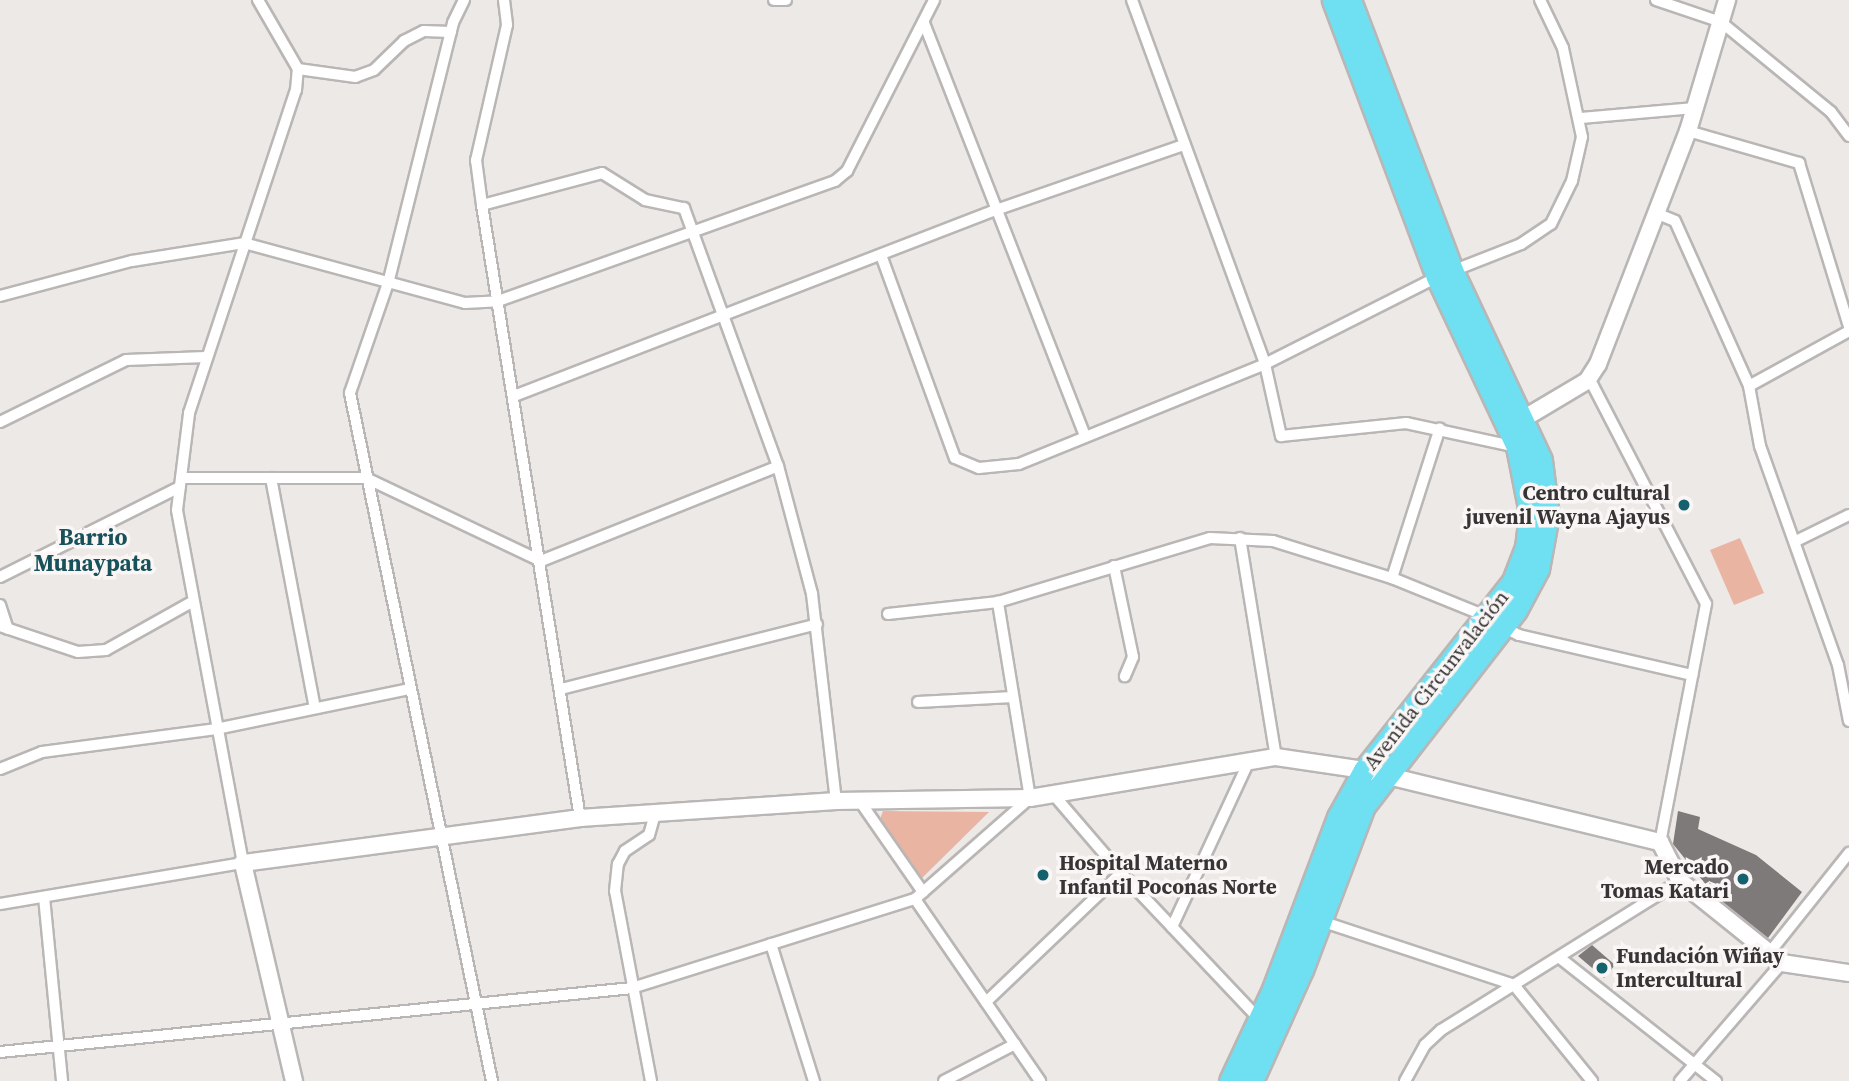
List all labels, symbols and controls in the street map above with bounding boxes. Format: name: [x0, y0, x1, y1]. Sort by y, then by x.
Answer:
place label: Centro cultural juvenil Wayna Ajayus: [1465, 480, 1670, 530]
marker: Centro cultural juvenil Wayna Ajayus: [1676, 497, 1692, 513]
district label: Barrio Munaypata: [34, 523, 152, 577]
street label: Avenida Circunvalación: [1358, 585, 1514, 775]
place label: Hospital Materno Infantil Poconas Norte: [1059, 850, 1277, 900]
place label: Mercado Tomas Katari: [1601, 854, 1729, 904]
marker: Hospital Materno Infantil Poconas Norte: [1033, 865, 1053, 885]
marker: Mercado Tomas Katari: [1735, 871, 1751, 887]
place label: Fundación Wiñay Intercultural: [1616, 943, 1785, 993]
marker: Fundación Wiñay Intercultural: [1594, 960, 1610, 976]

